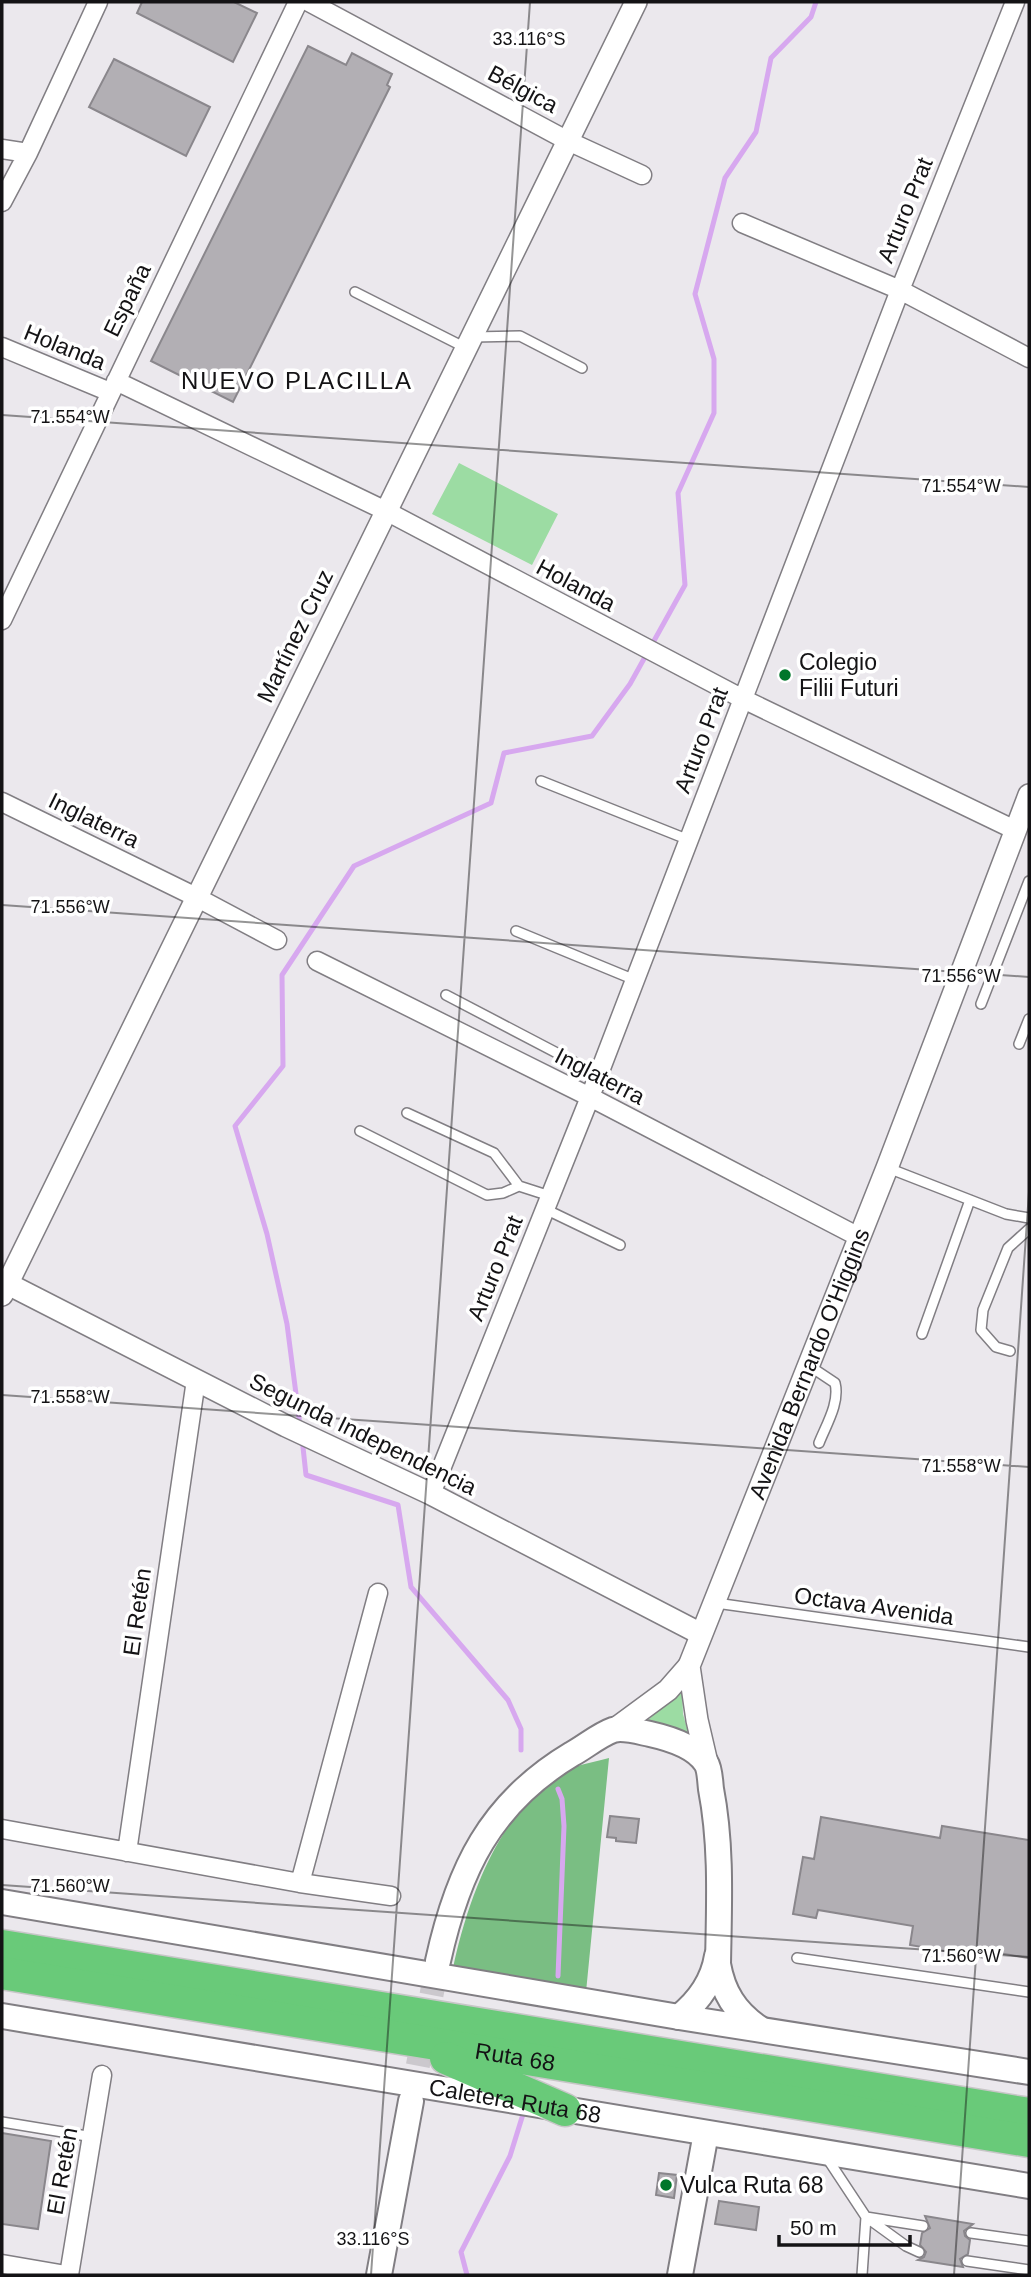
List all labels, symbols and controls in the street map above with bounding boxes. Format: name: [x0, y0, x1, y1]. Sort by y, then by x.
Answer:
text: 33.116°S: [493, 29, 565, 49]
street label: Bélgica: [484, 60, 563, 118]
street label: Arturo Prat: [872, 153, 938, 266]
street label: España: [98, 259, 156, 341]
street label: Holanda: [20, 319, 110, 375]
district label: NUEVO PLACILLA: [181, 367, 413, 394]
text: 71.554°W: [30, 407, 110, 427]
text: 71.554°W: [921, 476, 1001, 496]
street label: Holanda: [532, 553, 620, 617]
street label: Martínez Cruz: [252, 565, 338, 707]
place label: Colegio Filii Futuri: [799, 649, 899, 701]
marker: Colegio Filii Futuri: [777, 667, 793, 683]
street label: Arturo Prat: [669, 683, 733, 797]
street label: Inglaterra: [45, 787, 144, 853]
text: 71.556°W: [30, 897, 110, 917]
text: 71.556°W: [921, 966, 1001, 986]
street label: Inglaterra: [551, 1042, 649, 1110]
street label: Arturo Prat: [462, 1211, 528, 1324]
street label: Avenida Bernardo O'Higgins: [744, 1225, 875, 1503]
street label: Segunda Independencia: [245, 1368, 481, 1500]
text: 71.558°W: [30, 1387, 110, 1407]
text: 71.558°W: [921, 1456, 1001, 1476]
street label: El Retén: [118, 1567, 156, 1657]
street label: Octava Avenida: [793, 1582, 956, 1630]
text: 71.560°W: [30, 1876, 110, 1896]
text: 71.560°W: [921, 1946, 1001, 1966]
street label: Ruta 68: [473, 2038, 557, 2076]
street label: Caletera Ruta 68: [427, 2074, 603, 2128]
street label: El Retén: [42, 2125, 82, 2217]
place label: Vulca Ruta 68: [680, 2172, 824, 2198]
marker: Vulca Ruta 68: [658, 2177, 674, 2193]
scale bar: [779, 2204, 910, 2248]
text: 50 m: [790, 2216, 837, 2239]
text: 33.116°S: [337, 2229, 409, 2249]

